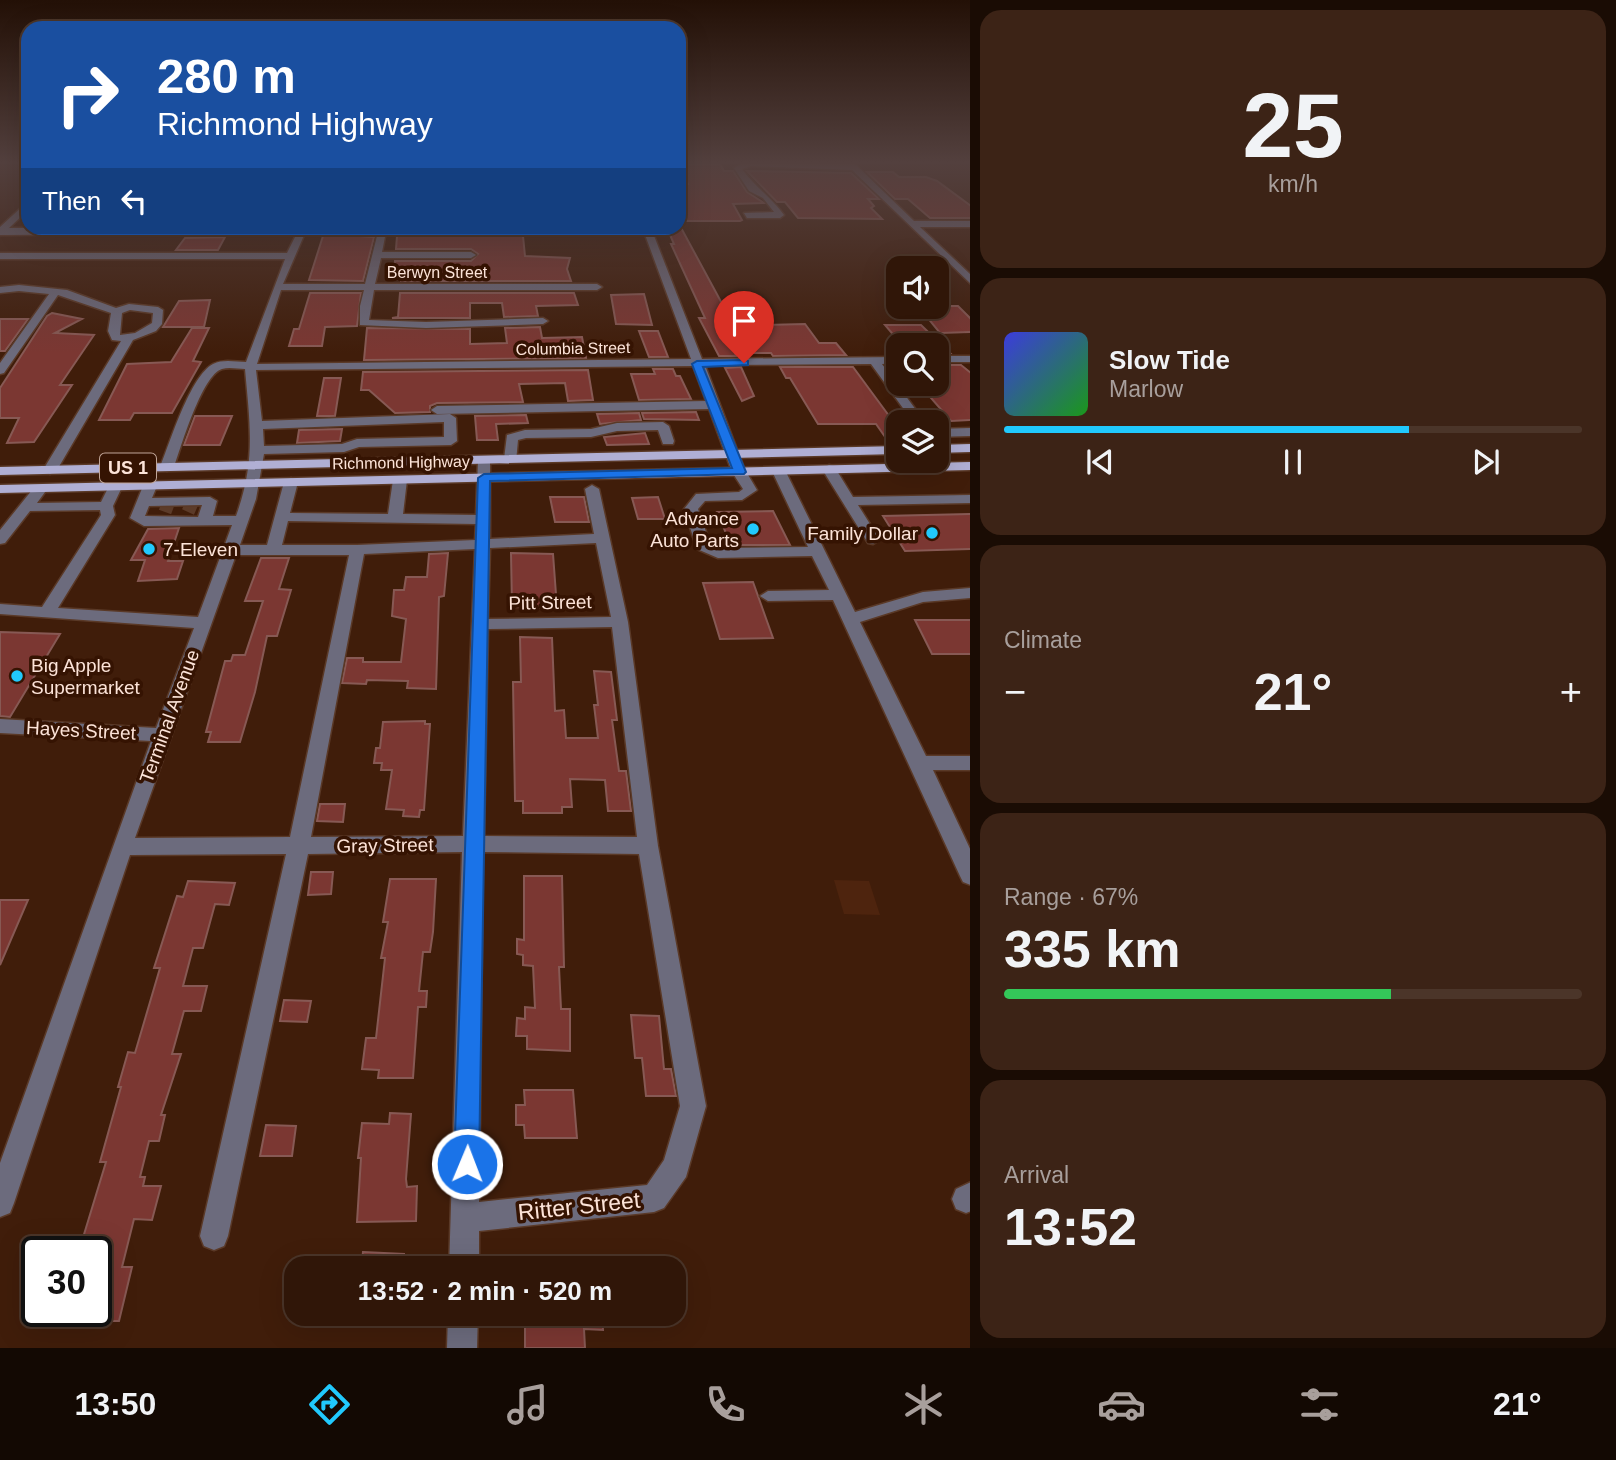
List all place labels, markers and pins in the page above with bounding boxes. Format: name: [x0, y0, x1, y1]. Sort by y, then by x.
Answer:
pin: [714, 291, 774, 363]
place label: Advance Auto Parts: [650, 508, 739, 551]
marker: Advance Auto Parts: [745, 521, 761, 537]
place label: Family Dollar: [807, 523, 919, 544]
marker: Family Dollar: [924, 525, 940, 541]
place label: 7-Eleven: [163, 539, 238, 560]
marker: 7-Eleven: [141, 541, 157, 557]
place label: Big Apple Supermarket: [31, 655, 140, 698]
marker: Big Apple Supermarket: [9, 668, 25, 684]

